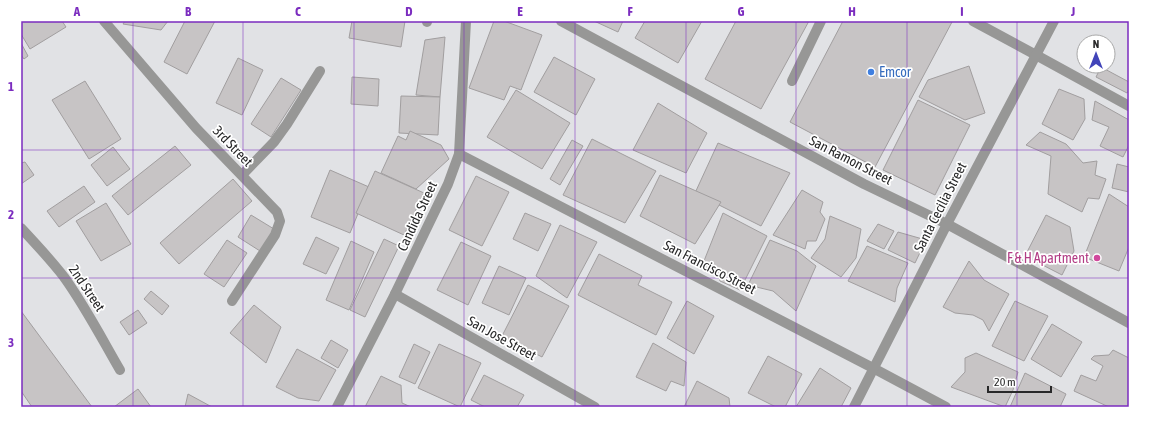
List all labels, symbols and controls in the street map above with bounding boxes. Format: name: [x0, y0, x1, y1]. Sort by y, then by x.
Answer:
text: A: [73, 4, 81, 19]
text: B: [185, 4, 192, 19]
text: C: [295, 4, 301, 19]
text: D: [405, 4, 413, 19]
text: E: [517, 4, 523, 19]
text: F: [627, 4, 633, 19]
text: G: [738, 4, 745, 19]
text: H: [848, 4, 856, 19]
text: I: [960, 4, 964, 19]
text: J: [1070, 4, 1075, 19]
north arrow: [1076, 34, 1116, 74]
text: N: [1093, 38, 1099, 50]
place label: Emcor: [879, 64, 912, 80]
marker: Emcor: [866, 67, 876, 77]
text: 1: [8, 79, 14, 94]
street label: 3rd Street: [210, 122, 256, 170]
street label: San Ramon Street: [807, 132, 895, 188]
street label: Santa Cecilia Street: [910, 159, 970, 255]
street label: Candida Street: [394, 179, 440, 253]
text: 2: [8, 207, 14, 222]
street label: San Francisco Street: [661, 237, 759, 297]
place label: F & H Apartment: [1007, 250, 1089, 266]
marker: F & H Apartment: [1092, 253, 1102, 263]
street label: 2nd Street: [66, 262, 108, 314]
street label: San Jose Street: [465, 313, 539, 363]
text: 3: [8, 335, 14, 350]
scale bar: [988, 368, 1051, 394]
text: 20 m: [994, 375, 1016, 389]

